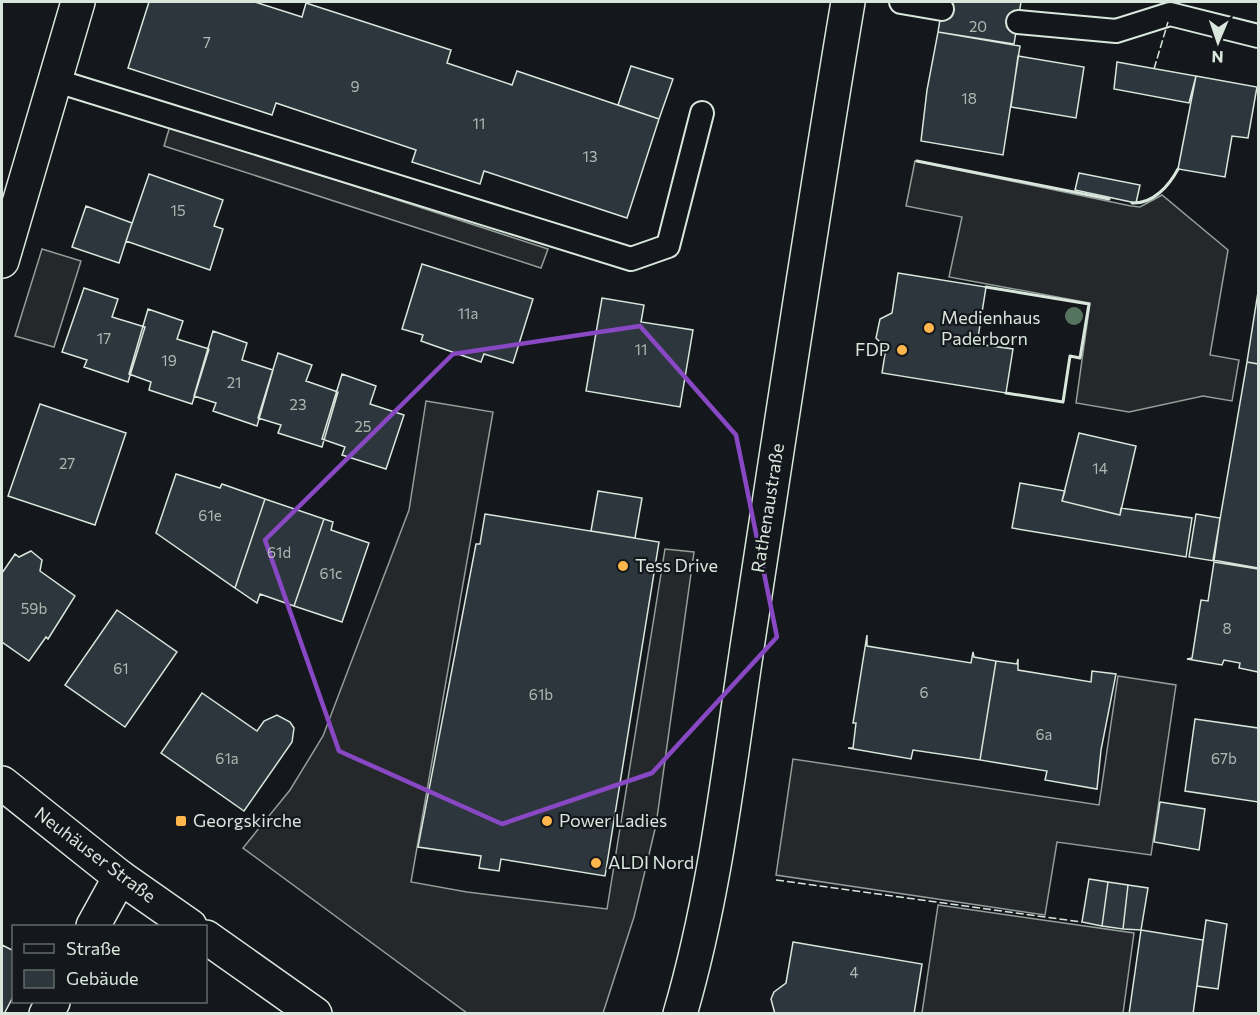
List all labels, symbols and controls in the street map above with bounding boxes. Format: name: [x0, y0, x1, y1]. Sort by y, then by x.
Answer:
north arrow: [1188, 12, 1248, 72]
house number: 20: [969, 17, 987, 35]
house number: 7: [203, 33, 211, 51]
text: N: [1211, 48, 1224, 67]
house number: 9: [350, 77, 360, 95]
house number: 18: [961, 89, 977, 107]
house number: 11: [473, 114, 485, 132]
house number: 13: [583, 147, 597, 165]
house number: 15: [170, 201, 186, 219]
house number: 11a: [458, 304, 478, 322]
place label: Medienhaus Paderborn: [941, 306, 1040, 349]
marker: Medienhaus Paderborn: [922, 321, 936, 335]
house number: 17: [97, 329, 111, 347]
place label: FDP: [855, 338, 890, 360]
house number: 11: [635, 340, 647, 358]
marker: FDP: [895, 343, 909, 357]
house number: 19: [161, 351, 177, 369]
house number: 21: [227, 373, 241, 391]
house number: 23: [290, 395, 306, 413]
house number: 25: [355, 417, 371, 435]
street label: Rathenaustraße: [746, 442, 788, 574]
house number: 27: [59, 454, 75, 472]
house number: 14: [1092, 459, 1108, 477]
house number: 61e: [198, 506, 222, 524]
house number: 61d: [267, 543, 291, 561]
place label: Tess Drive: [635, 554, 718, 576]
marker: Tess Drive: [616, 559, 630, 573]
house number: 61c: [320, 564, 342, 582]
house number: 59b: [21, 599, 47, 617]
house number: 8: [1222, 619, 1232, 637]
house number: 61: [113, 659, 129, 677]
house number: 6: [919, 683, 929, 701]
house number: 61b: [529, 685, 553, 703]
house number: 6a: [1036, 725, 1052, 743]
house number: 61a: [215, 749, 239, 767]
house number: 67b: [1211, 749, 1237, 767]
street label: Neuhäuser Straße: [31, 802, 160, 907]
place label: Georgskirche: [193, 809, 302, 831]
place label: Power Ladies: [559, 809, 667, 831]
marker: Georgskirche: [174, 814, 188, 828]
marker: Power Ladies: [540, 814, 554, 828]
place label: ALDI Nord: [608, 851, 694, 873]
marker: ALDI Nord: [589, 856, 603, 870]
legend: [12, 925, 207, 1003]
text: Straße: [66, 937, 121, 959]
house number: 4: [850, 963, 859, 981]
text: Gebäude: [66, 967, 139, 989]

